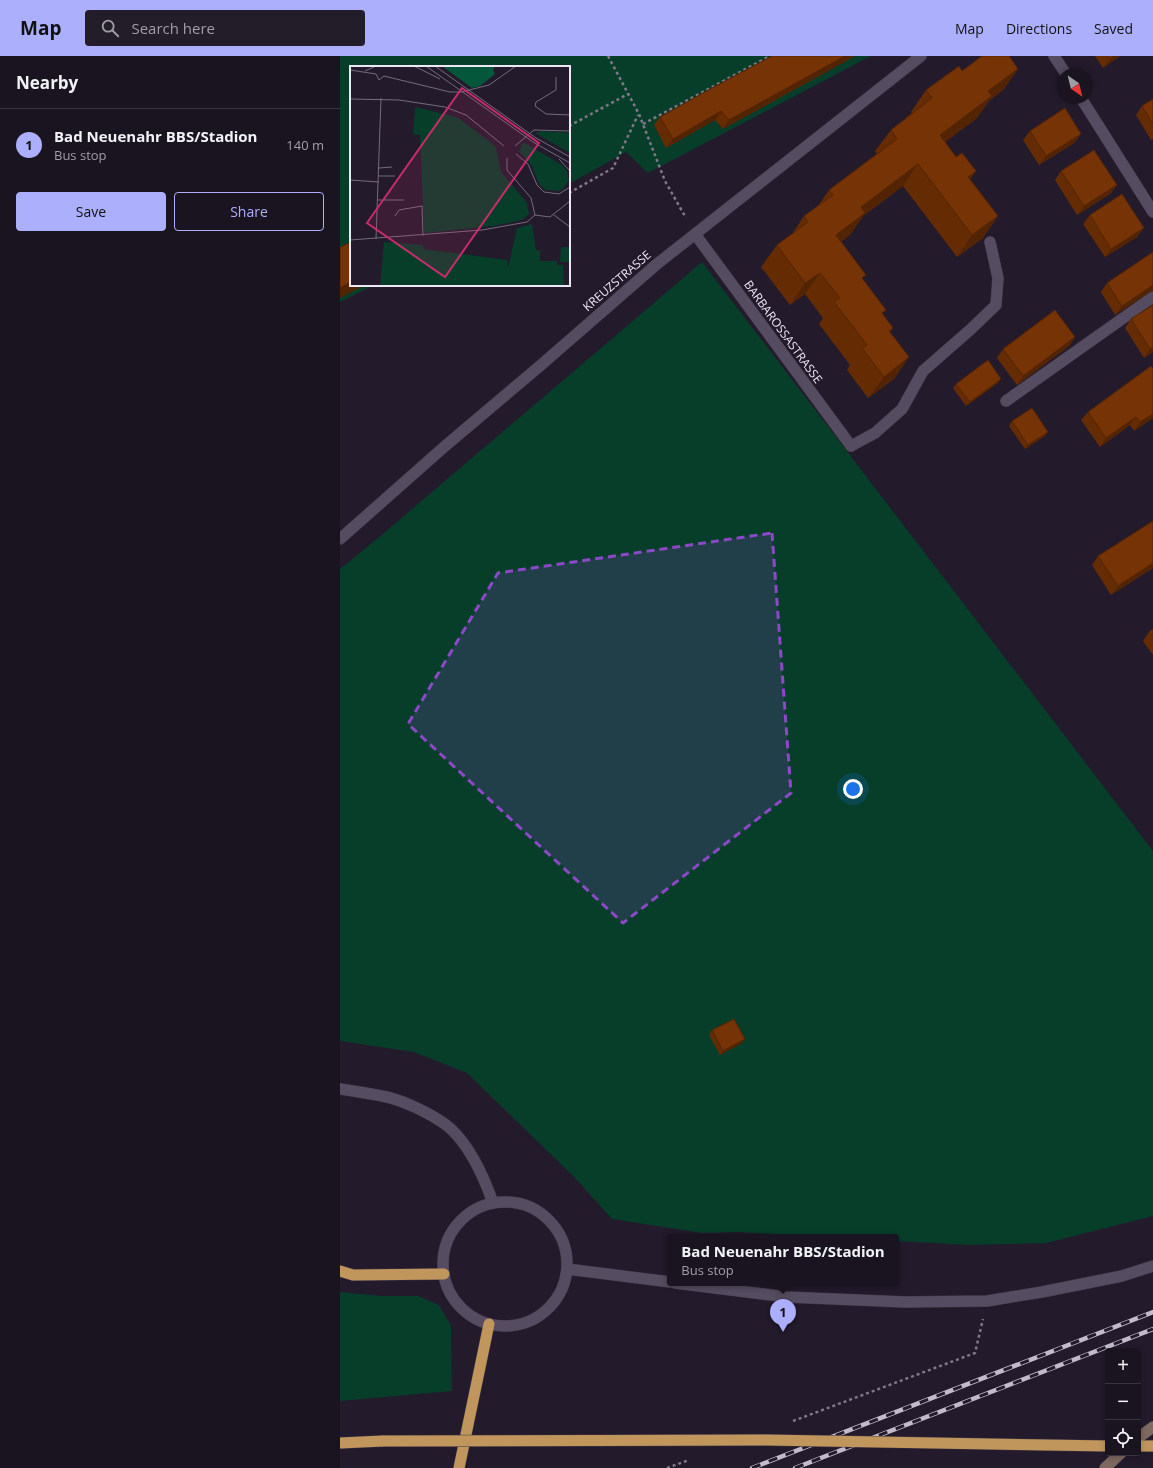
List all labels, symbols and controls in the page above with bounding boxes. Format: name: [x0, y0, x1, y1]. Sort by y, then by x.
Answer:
search box: [85, 10, 365, 46]
text: Map: [20, 15, 61, 41]
icon: search: [99, 17, 121, 39]
text: Search here: [131, 18, 215, 38]
text: Map: [955, 19, 984, 38]
text: Directions: [1006, 19, 1072, 38]
text: Saved: [1094, 19, 1133, 38]
inset map: [350, 66, 570, 286]
north arrow: [1057, 68, 1093, 104]
text: Nearby: [16, 71, 78, 94]
text: Bad Neuenahr BBS/Stadion: [54, 126, 257, 146]
text: 1: [25, 136, 33, 154]
text: 140 m: [286, 136, 324, 154]
text: Bus stop: [54, 146, 107, 164]
button: Save: [16, 192, 166, 231]
button: Share: [174, 192, 324, 231]
street label: KREUZSTRASSE: [579, 246, 654, 315]
street label: BARBAROSSASTRASSE: [740, 277, 827, 387]
your location: [843, 779, 863, 799]
popup: [667, 1234, 899, 1286]
text: Bad Neuenahr BBS/Stadion: [681, 1241, 885, 1261]
text: Bus stop: [681, 1261, 734, 1279]
pin: 1: [770, 1299, 796, 1332]
map controls: [1105, 1348, 1141, 1456]
button: +: [1105, 1348, 1141, 1384]
button: −: [1105, 1384, 1141, 1420]
button: locate: [1105, 1420, 1141, 1456]

